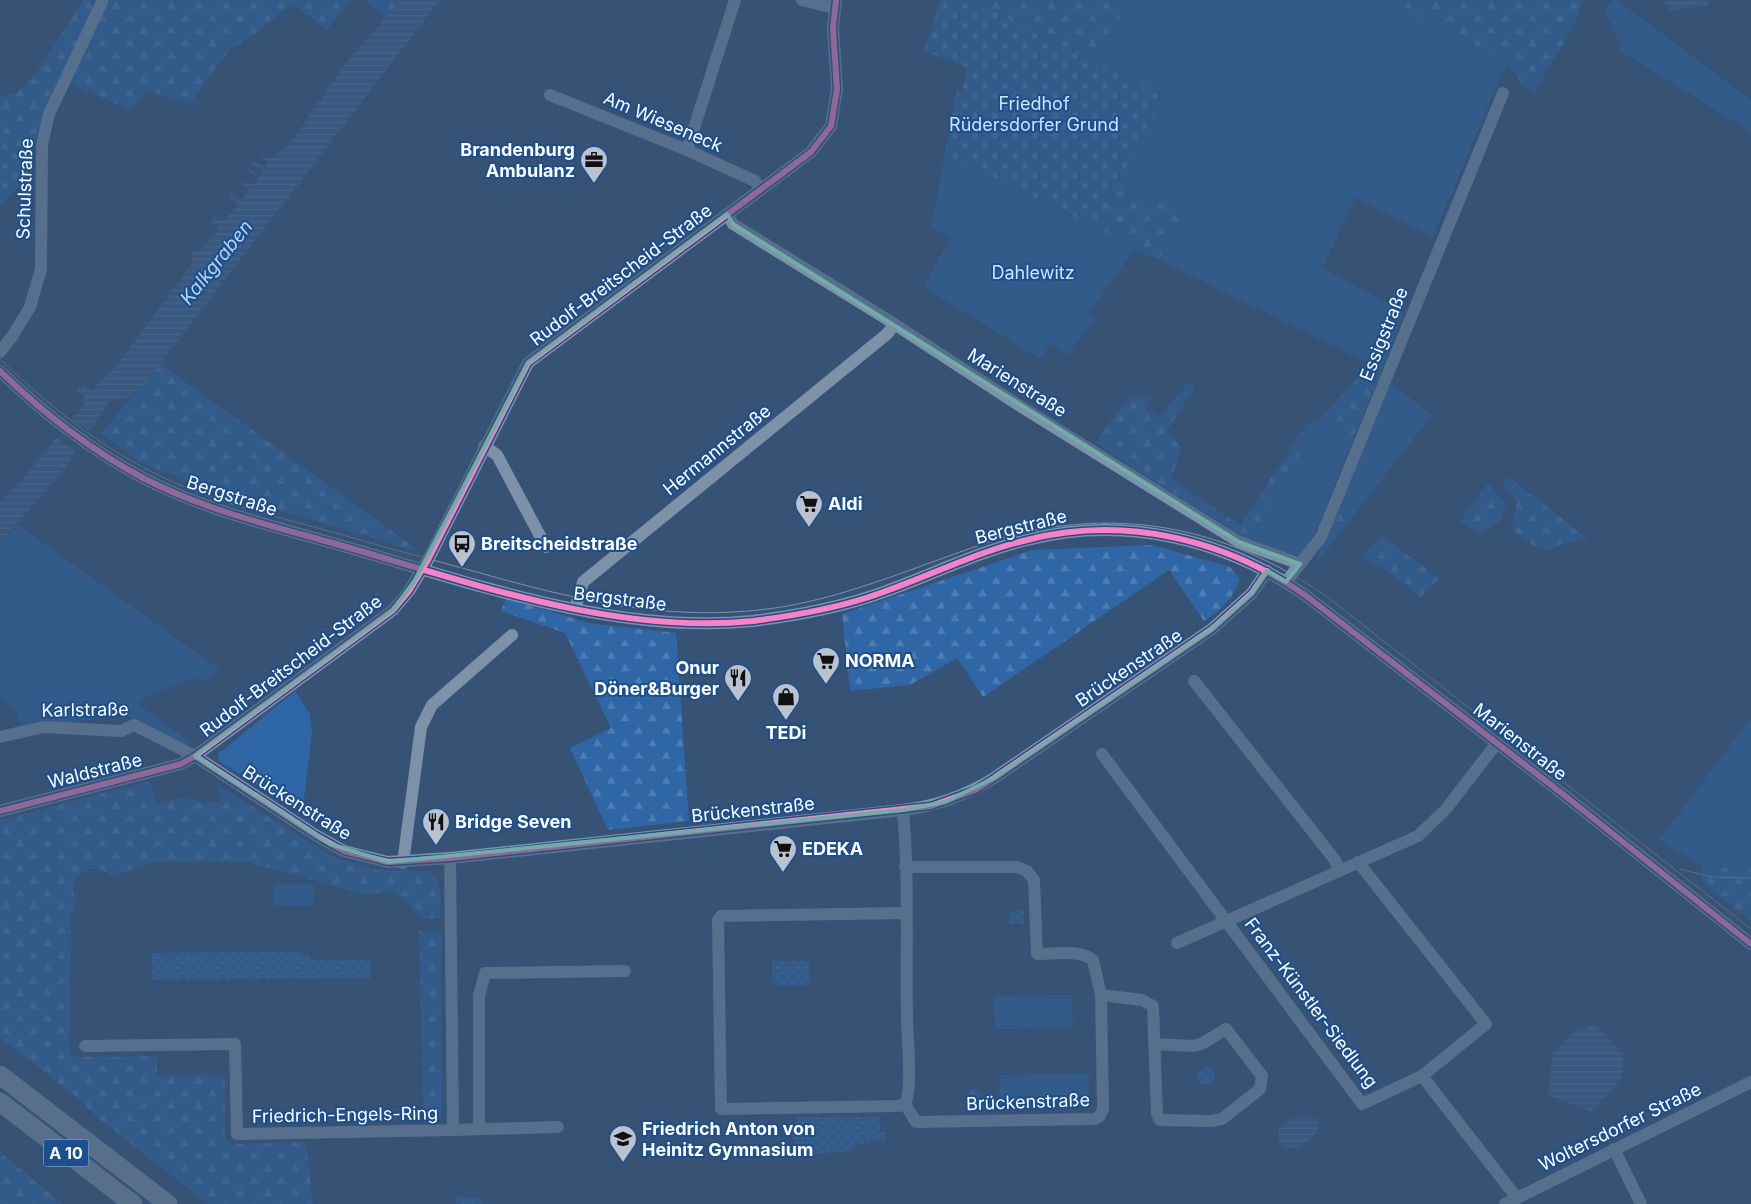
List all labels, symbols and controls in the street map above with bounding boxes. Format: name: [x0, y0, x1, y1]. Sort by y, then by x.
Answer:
street label: Am Wieseneck: [601, 87, 726, 156]
park label: Friedhof Rüdersdorfer Grund: [949, 93, 1119, 135]
street label: Schulstraße: [12, 138, 37, 240]
place label: Brandenburg Ambulanz: [460, 139, 575, 181]
office icon: Brandenburg Ambulanz: [579, 145, 609, 184]
street label: Rudolf-Breitscheid-Straße: [526, 199, 716, 350]
water label: Kalkgraben: [175, 215, 258, 309]
park label: Dahlewitz: [991, 262, 1075, 283]
street label: Essigstraße: [1355, 284, 1412, 384]
street label: Marienstraße: [964, 344, 1071, 421]
street label: Hermannstraße: [659, 400, 775, 499]
street label: Bergstraße: [184, 471, 280, 520]
supermarket icon: Aldi: [794, 489, 824, 528]
place label: Aldi: [828, 493, 863, 514]
street label: Bergstraße: [973, 505, 1069, 548]
bus stop icon: Breitscheidstraße: [447, 529, 477, 568]
place label: Breitscheidstraße: [481, 533, 638, 554]
street label: Bergstraße: [572, 582, 668, 615]
street label: Rudolf-Breitscheid-Straße: [196, 590, 386, 741]
street label: Brückenstraße: [1071, 624, 1186, 711]
supermarket icon: NORMA: [811, 646, 841, 685]
place label: NORMA: [845, 650, 915, 671]
place label: Onur Döner&Burger: [594, 657, 719, 699]
restaurant icon: Onur Döner&Burger: [723, 663, 753, 702]
shop icon: TEDi: [771, 682, 801, 721]
street label: Karlstraße: [41, 698, 129, 721]
street label: Marienstraße: [1469, 699, 1571, 785]
place label: TEDi: [766, 722, 806, 743]
street label: Waldstraße: [46, 749, 144, 792]
street label: Brückenstraße: [239, 761, 355, 844]
street label: Brückenstraße: [690, 793, 816, 826]
restaurant icon: Bridge Seven: [421, 807, 451, 846]
place label: Bridge Seven: [455, 811, 572, 832]
supermarket icon: EDEKA: [768, 834, 798, 873]
place label: EDEKA: [802, 838, 863, 859]
street label: Franz-Künstler-Siedlung: [1241, 914, 1382, 1092]
street label: Woltersdorfer Straße: [1535, 1078, 1704, 1175]
street label: Brückenstraße: [966, 1089, 1090, 1114]
street label: Friedrich-Engels-Ring: [252, 1102, 438, 1127]
place label: Friedrich Anton von Heinitz Gymnasium: [642, 1118, 815, 1160]
school or university icon: Friedrich Anton von Heinitz Gymnasium: [608, 1124, 638, 1163]
road number: A 10: [44, 1140, 88, 1166]

